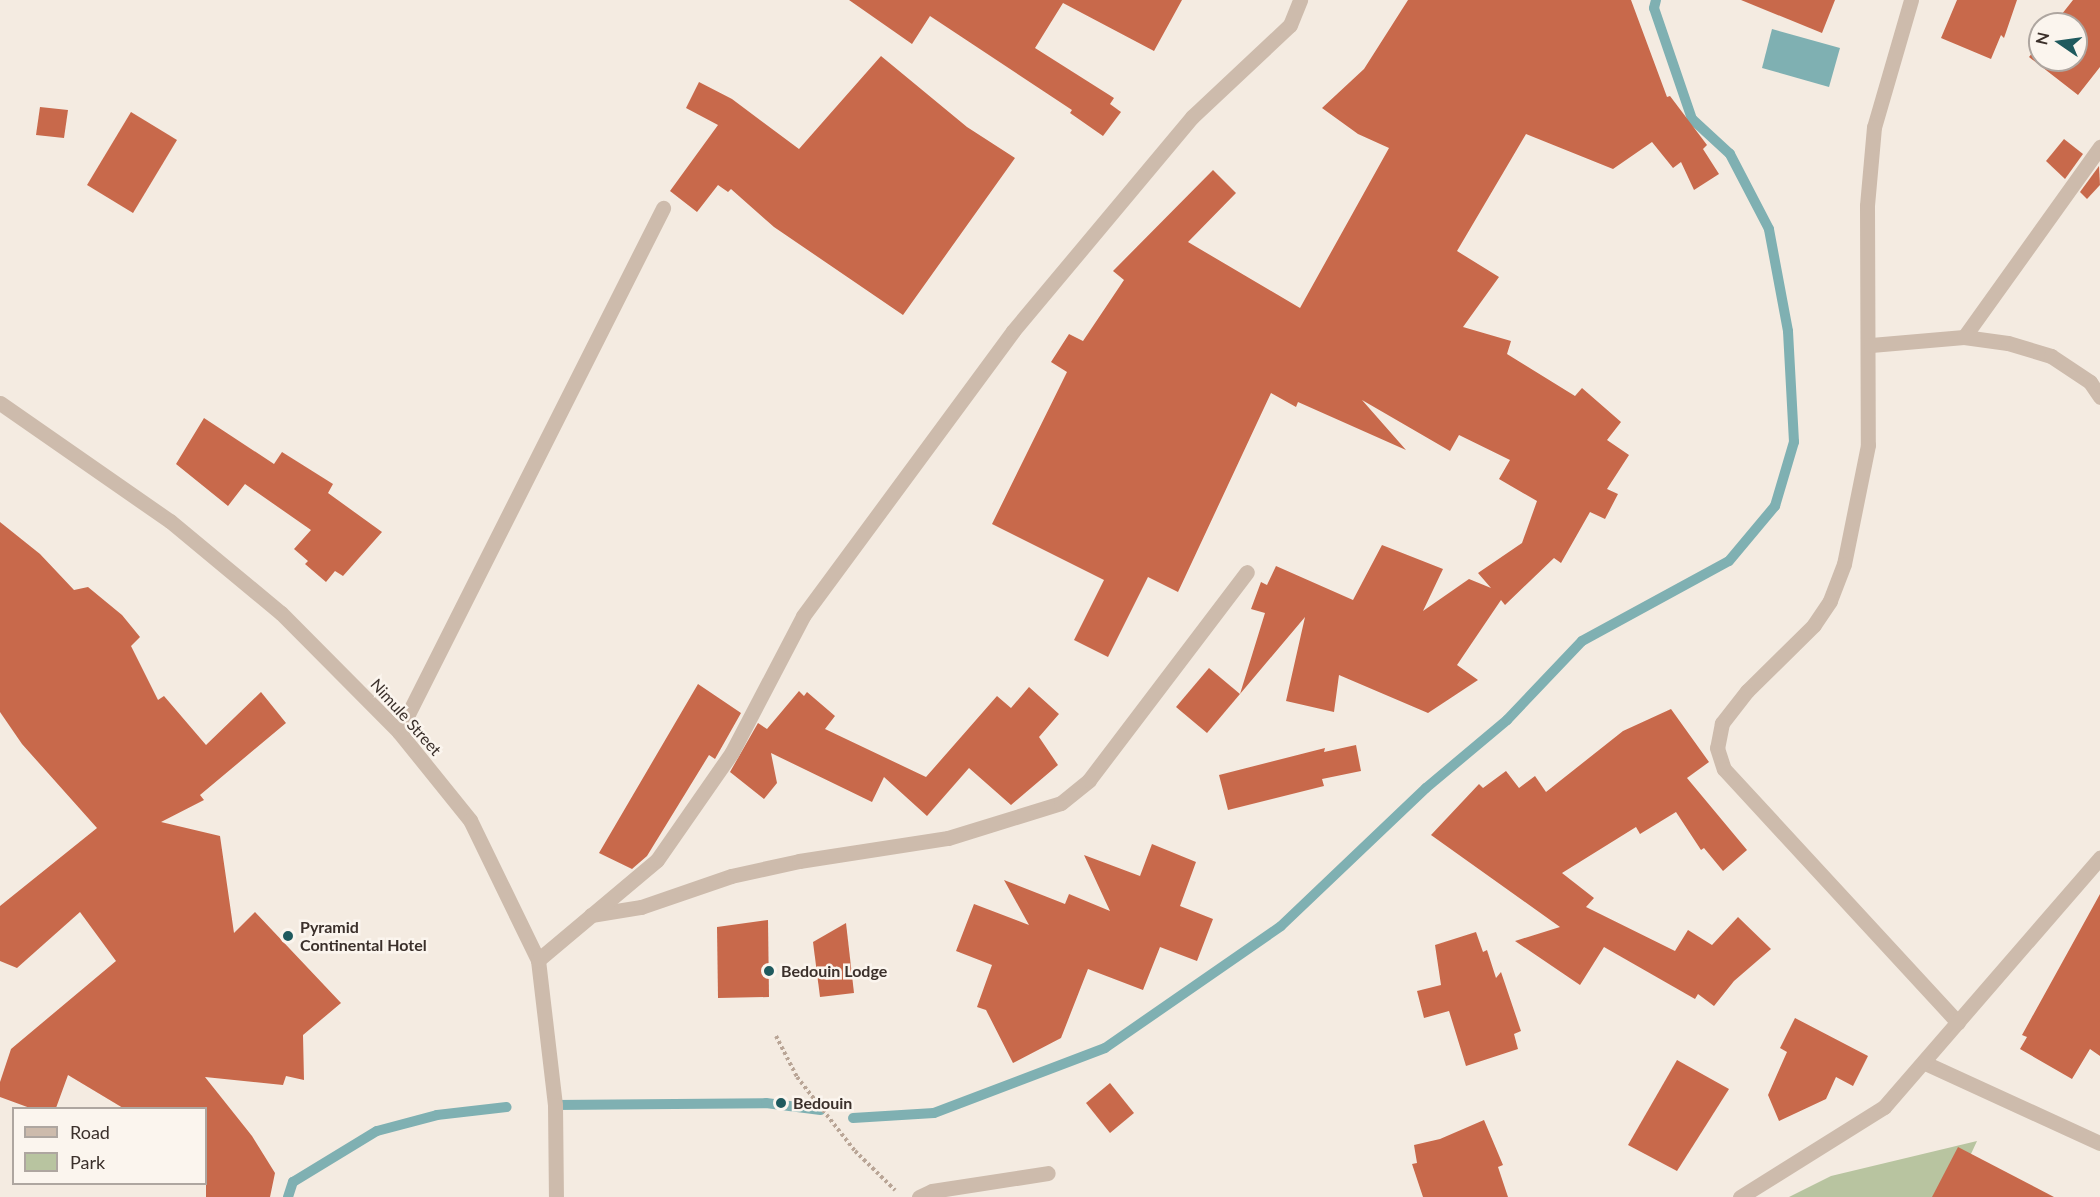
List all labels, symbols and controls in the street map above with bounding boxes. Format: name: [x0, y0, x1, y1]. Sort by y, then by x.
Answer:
north arrow: [2028, 12, 2088, 72]
text: N: [2031, 30, 2053, 46]
street label: Nimule Street: [367, 675, 445, 759]
place label: Pyramid Continental Hotel: [300, 917, 427, 955]
marker: Pyramid Continental Hotel: [281, 929, 295, 943]
place label: Bedouin Lodge: [781, 961, 887, 981]
marker: Bedouin Lodge: [762, 964, 776, 978]
place label: Bedouin: [793, 1093, 852, 1113]
marker: Bedouin: [774, 1096, 788, 1110]
legend: [12, 1107, 207, 1185]
text: Road: [70, 1121, 110, 1143]
text: Park: [70, 1151, 105, 1173]

